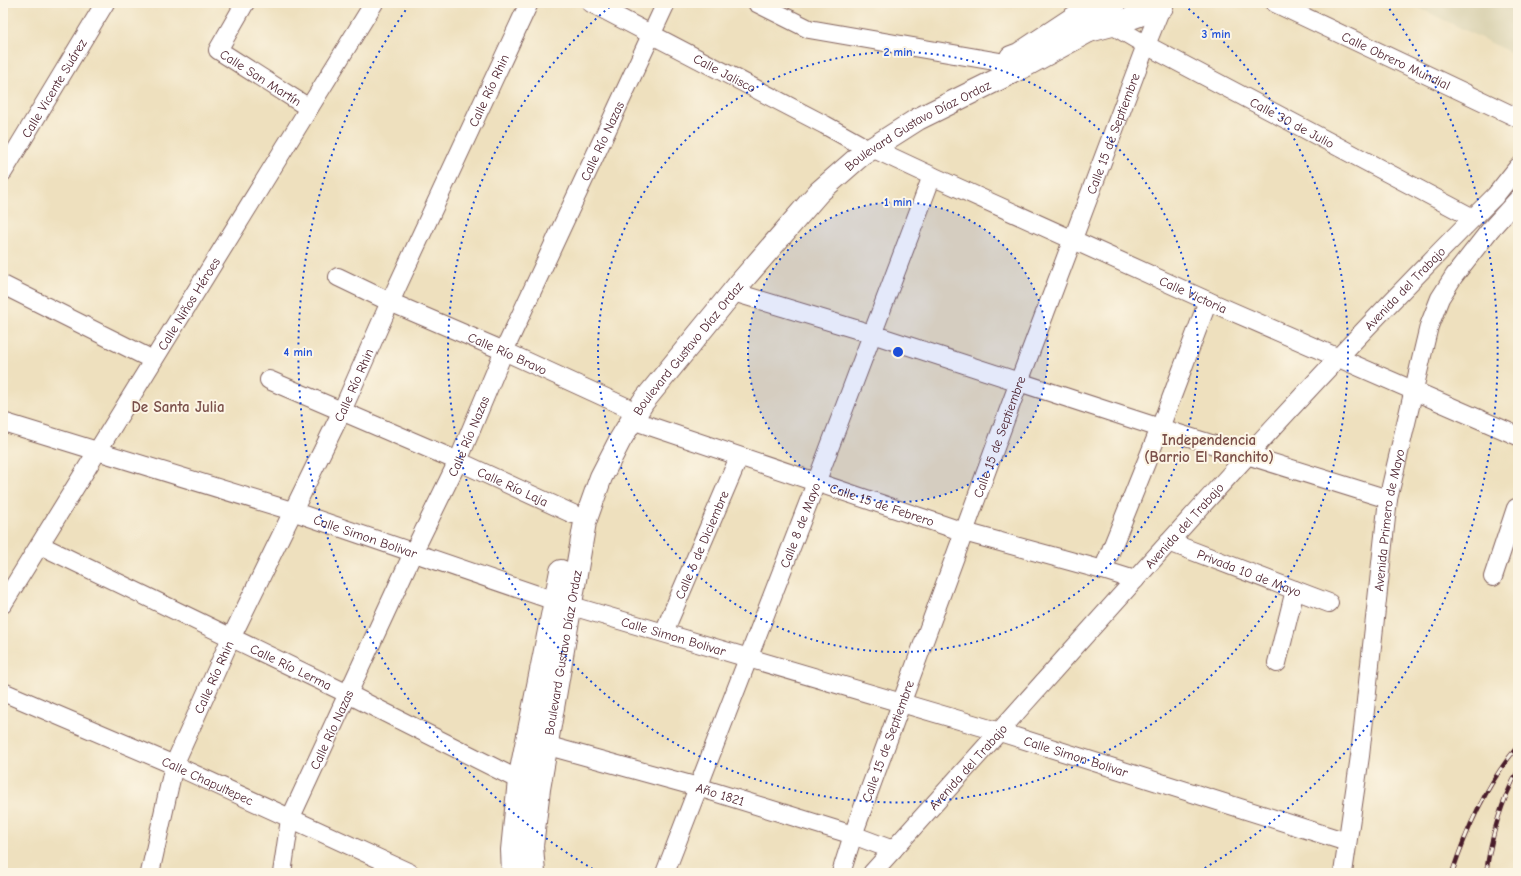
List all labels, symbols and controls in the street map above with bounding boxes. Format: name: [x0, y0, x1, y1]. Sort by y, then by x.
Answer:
text: 3 min: [1201, 27, 1231, 41]
street label: Calle Obrero Mundial: [1339, 28, 1453, 92]
street label: Calle Vicente Suárez: [18, 36, 89, 140]
text: 2 min: [883, 45, 913, 59]
street label: Calle San Martín: [217, 46, 304, 109]
street label: Calle Jalisco: [691, 50, 759, 95]
street label: Calle Río Rhin: [465, 52, 512, 129]
street label: Calle 15 de Septiembre: [1083, 70, 1143, 196]
street label: Boulevard Gustavo Díaz Ordaz: [841, 77, 993, 174]
street label: Calle 30 de Julio: [1248, 94, 1337, 151]
street label: Calle Río Nazas: [577, 99, 627, 183]
text: 1 min: [884, 195, 912, 209]
street label: Avenida del Trabajo: [1361, 243, 1448, 333]
street label: Calle Niños Héroes: [154, 254, 223, 353]
street label: Calle Victoria: [1157, 273, 1229, 316]
street label: Boulevard Gustavo Díaz Ordaz: [629, 278, 746, 418]
street label: Calle Río Bravo: [466, 329, 550, 377]
text: 4 min: [284, 345, 312, 359]
centre of rings: [891, 345, 905, 359]
street label: Calle Río Rhin: [331, 346, 376, 424]
street label: Calle 15 de Septiembre: [970, 373, 1028, 500]
street label: Calle Río Nazas: [444, 394, 492, 479]
district label: De Santa Julia: [131, 398, 225, 416]
district label: Independencia (Barrio El Ranchito): [1144, 431, 1274, 466]
street label: Avenida Primero de Mayo: [1370, 447, 1407, 592]
street label: Calle Río Laja: [475, 464, 550, 509]
street label: Calle 8 de Mayo: [776, 480, 823, 570]
street label: Calle 15 de Febrero: [828, 480, 936, 529]
street label: Avenida del Trabajo: [1141, 480, 1226, 571]
street label: Calle 6 de Diciembre: [672, 488, 731, 601]
street label: Calle Simon Bolivar: [312, 511, 420, 561]
street label: Privada 10 de Mayo: [1195, 546, 1304, 599]
street label: Boulevard Gustavo Díaz Ordaz: [541, 569, 584, 736]
street label: Calle Simon Bolivar: [619, 613, 729, 659]
street label: Calle Río Rhin: [191, 638, 236, 716]
street label: Calle Río Lerma: [248, 640, 334, 693]
street label: Calle 15 de Septiembre: [858, 678, 917, 804]
street label: Calle Río Nazas: [306, 687, 356, 772]
street label: Avenida del Trabajo: [925, 721, 1010, 813]
street label: Calle Simon Bolivar: [1022, 733, 1131, 780]
street label: Calle Chapultepec: [160, 753, 256, 808]
street label: Año 1821: [694, 779, 746, 808]

